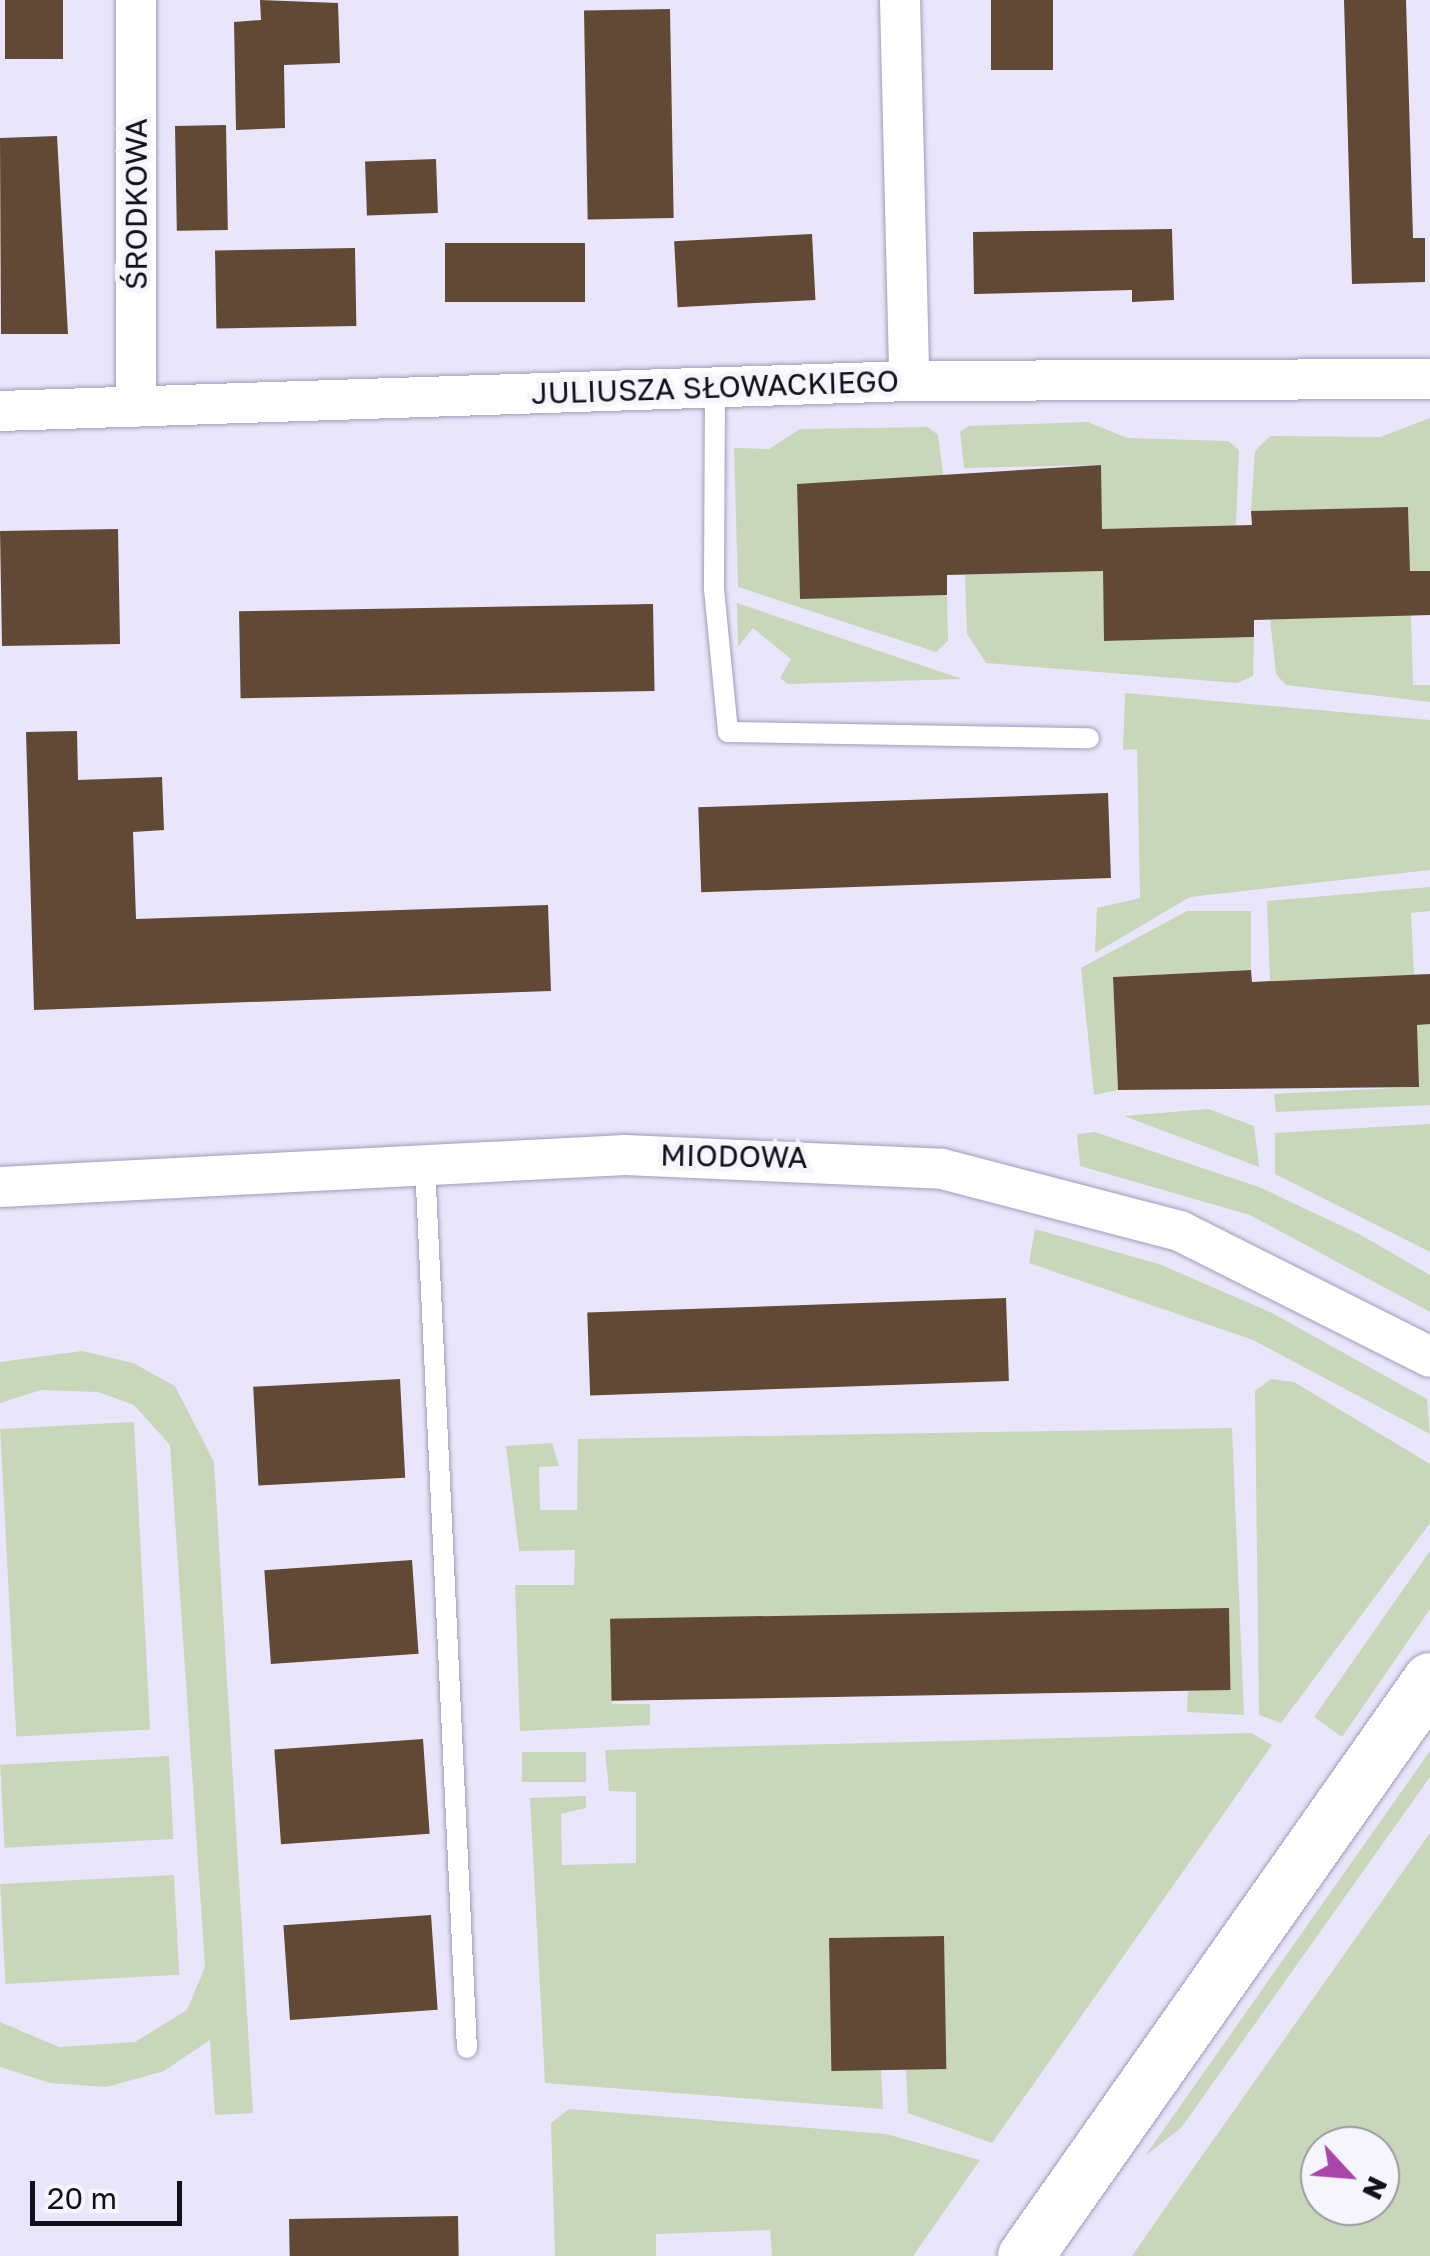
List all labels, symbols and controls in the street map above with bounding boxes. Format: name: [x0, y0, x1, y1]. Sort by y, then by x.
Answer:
street label: ŚRODKOWA: [118, 118, 154, 290]
street label: JULIUSZA SŁOWACKIEGO: [531, 363, 899, 411]
street label: MIODOWA: [660, 1137, 808, 1175]
north arrow: [1300, 2126, 1400, 2226]
scale bar: [35, 2161, 188, 2223]
text: N: [1356, 2172, 1395, 2205]
text: 20 m: [47, 2180, 117, 2216]

